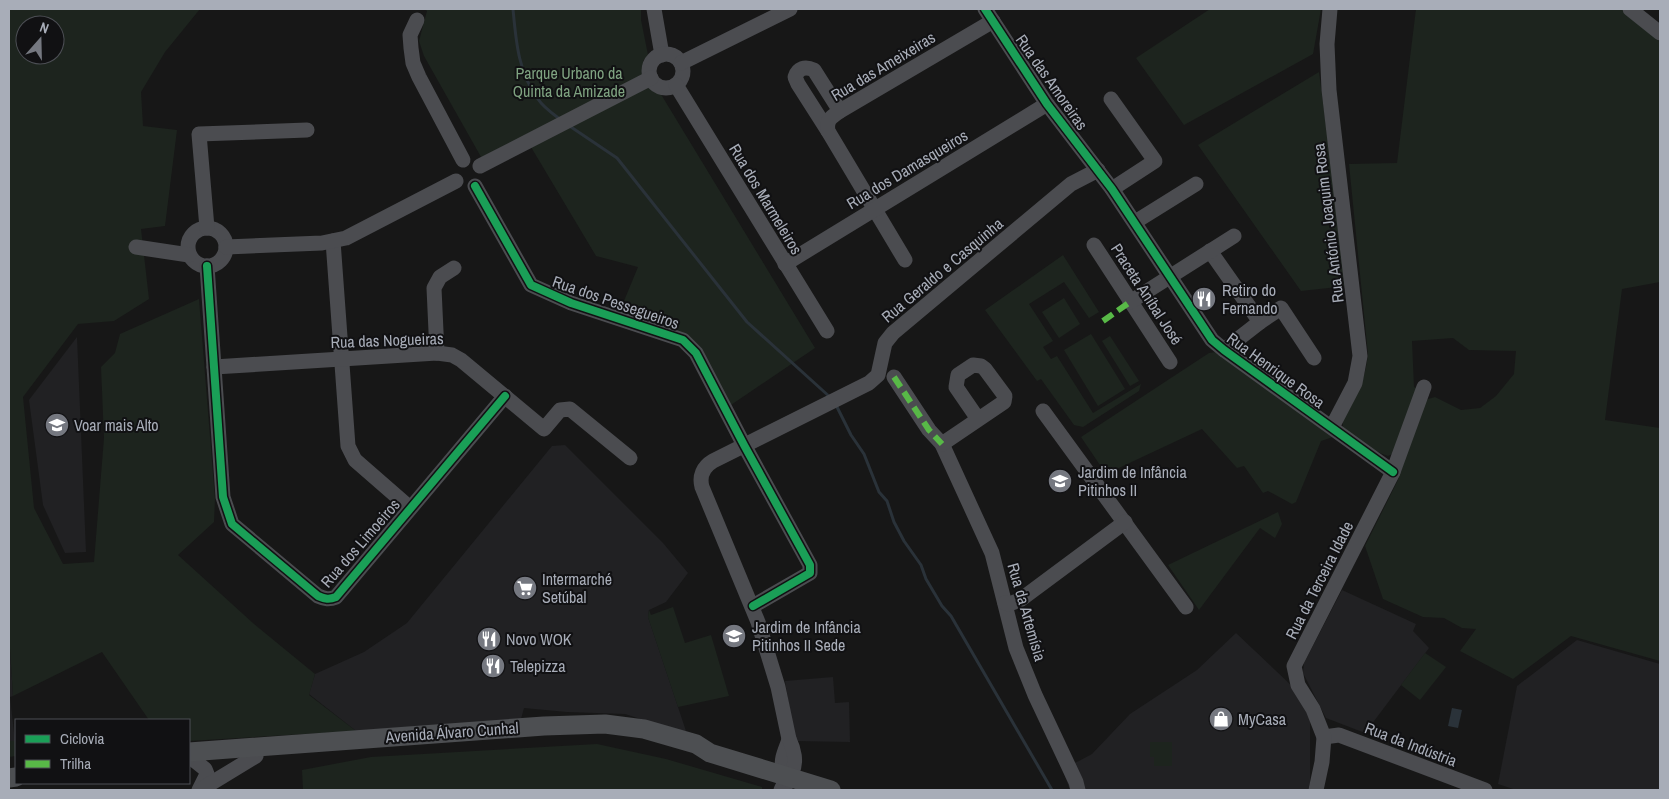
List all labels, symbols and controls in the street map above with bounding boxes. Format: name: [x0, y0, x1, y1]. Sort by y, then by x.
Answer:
north arrow: [15, 15, 65, 65]
text: N: [37, 18, 51, 38]
street label: Rua das Ameixeiras: [827, 26, 939, 106]
street label: Rua das Amoreiras: [1011, 30, 1093, 134]
park label: Parque Urbano da Quinta da Amizade: [513, 62, 625, 102]
street label: Rua dos Damasqueiros: [842, 124, 972, 214]
street label: Rua dos Marmeleiros: [724, 140, 808, 258]
street label: Rua António Joaquim Rosa: [1307, 141, 1349, 304]
street label: Rua Geraldo e Casquinha: [877, 212, 1008, 327]
street label: Praceta Aníbal José: [1106, 239, 1188, 349]
street label: Rua dos Pessegueiros: [550, 270, 682, 334]
place label: Retiro do Fernando: [1222, 279, 1278, 319]
restaurant icon: Retiro do Fernando: [1191, 286, 1217, 312]
street label: Rua das Nogueiras: [330, 327, 444, 353]
street label: Rua Henrique Rosa: [1223, 327, 1330, 413]
school or university icon: Voar mais Alto: [44, 412, 70, 438]
place label: Voar mais Alto: [74, 414, 159, 436]
place label: Jardim de Infância Pitinhos II: [1078, 461, 1187, 501]
school or university icon: Jardim de Infância Pitinhos II: [1047, 468, 1073, 494]
street label: Rua dos Limoeiros: [315, 494, 405, 592]
street label: Rua da Terceira Idade: [1280, 517, 1358, 643]
street label: Rua da Artemísia: [1002, 560, 1052, 664]
place label: Intermarché Setúbal: [542, 568, 612, 608]
supermarket icon: Intermarché Setúbal: [512, 575, 538, 601]
place label: Jardim de Infância Pitinhos II Sede: [752, 616, 861, 656]
school or university icon: Jardim de Infância Pitinhos II Sede: [721, 623, 747, 649]
restaurant icon: Novo WOK: [476, 626, 502, 652]
place label: Novo WOK: [506, 628, 572, 650]
restaurant icon: Telepizza: [480, 653, 506, 679]
place label: Telepizza: [510, 655, 566, 677]
shop icon: MyCasa: [1208, 706, 1234, 732]
place label: MyCasa: [1238, 708, 1287, 730]
street label: Avenida Álvaro Cunhal: [384, 716, 519, 748]
street label: Rua da Indústria: [1362, 716, 1461, 772]
legend: [15, 719, 190, 784]
text: Ciclovia: [60, 728, 105, 749]
text: Trilha: [60, 753, 91, 774]

